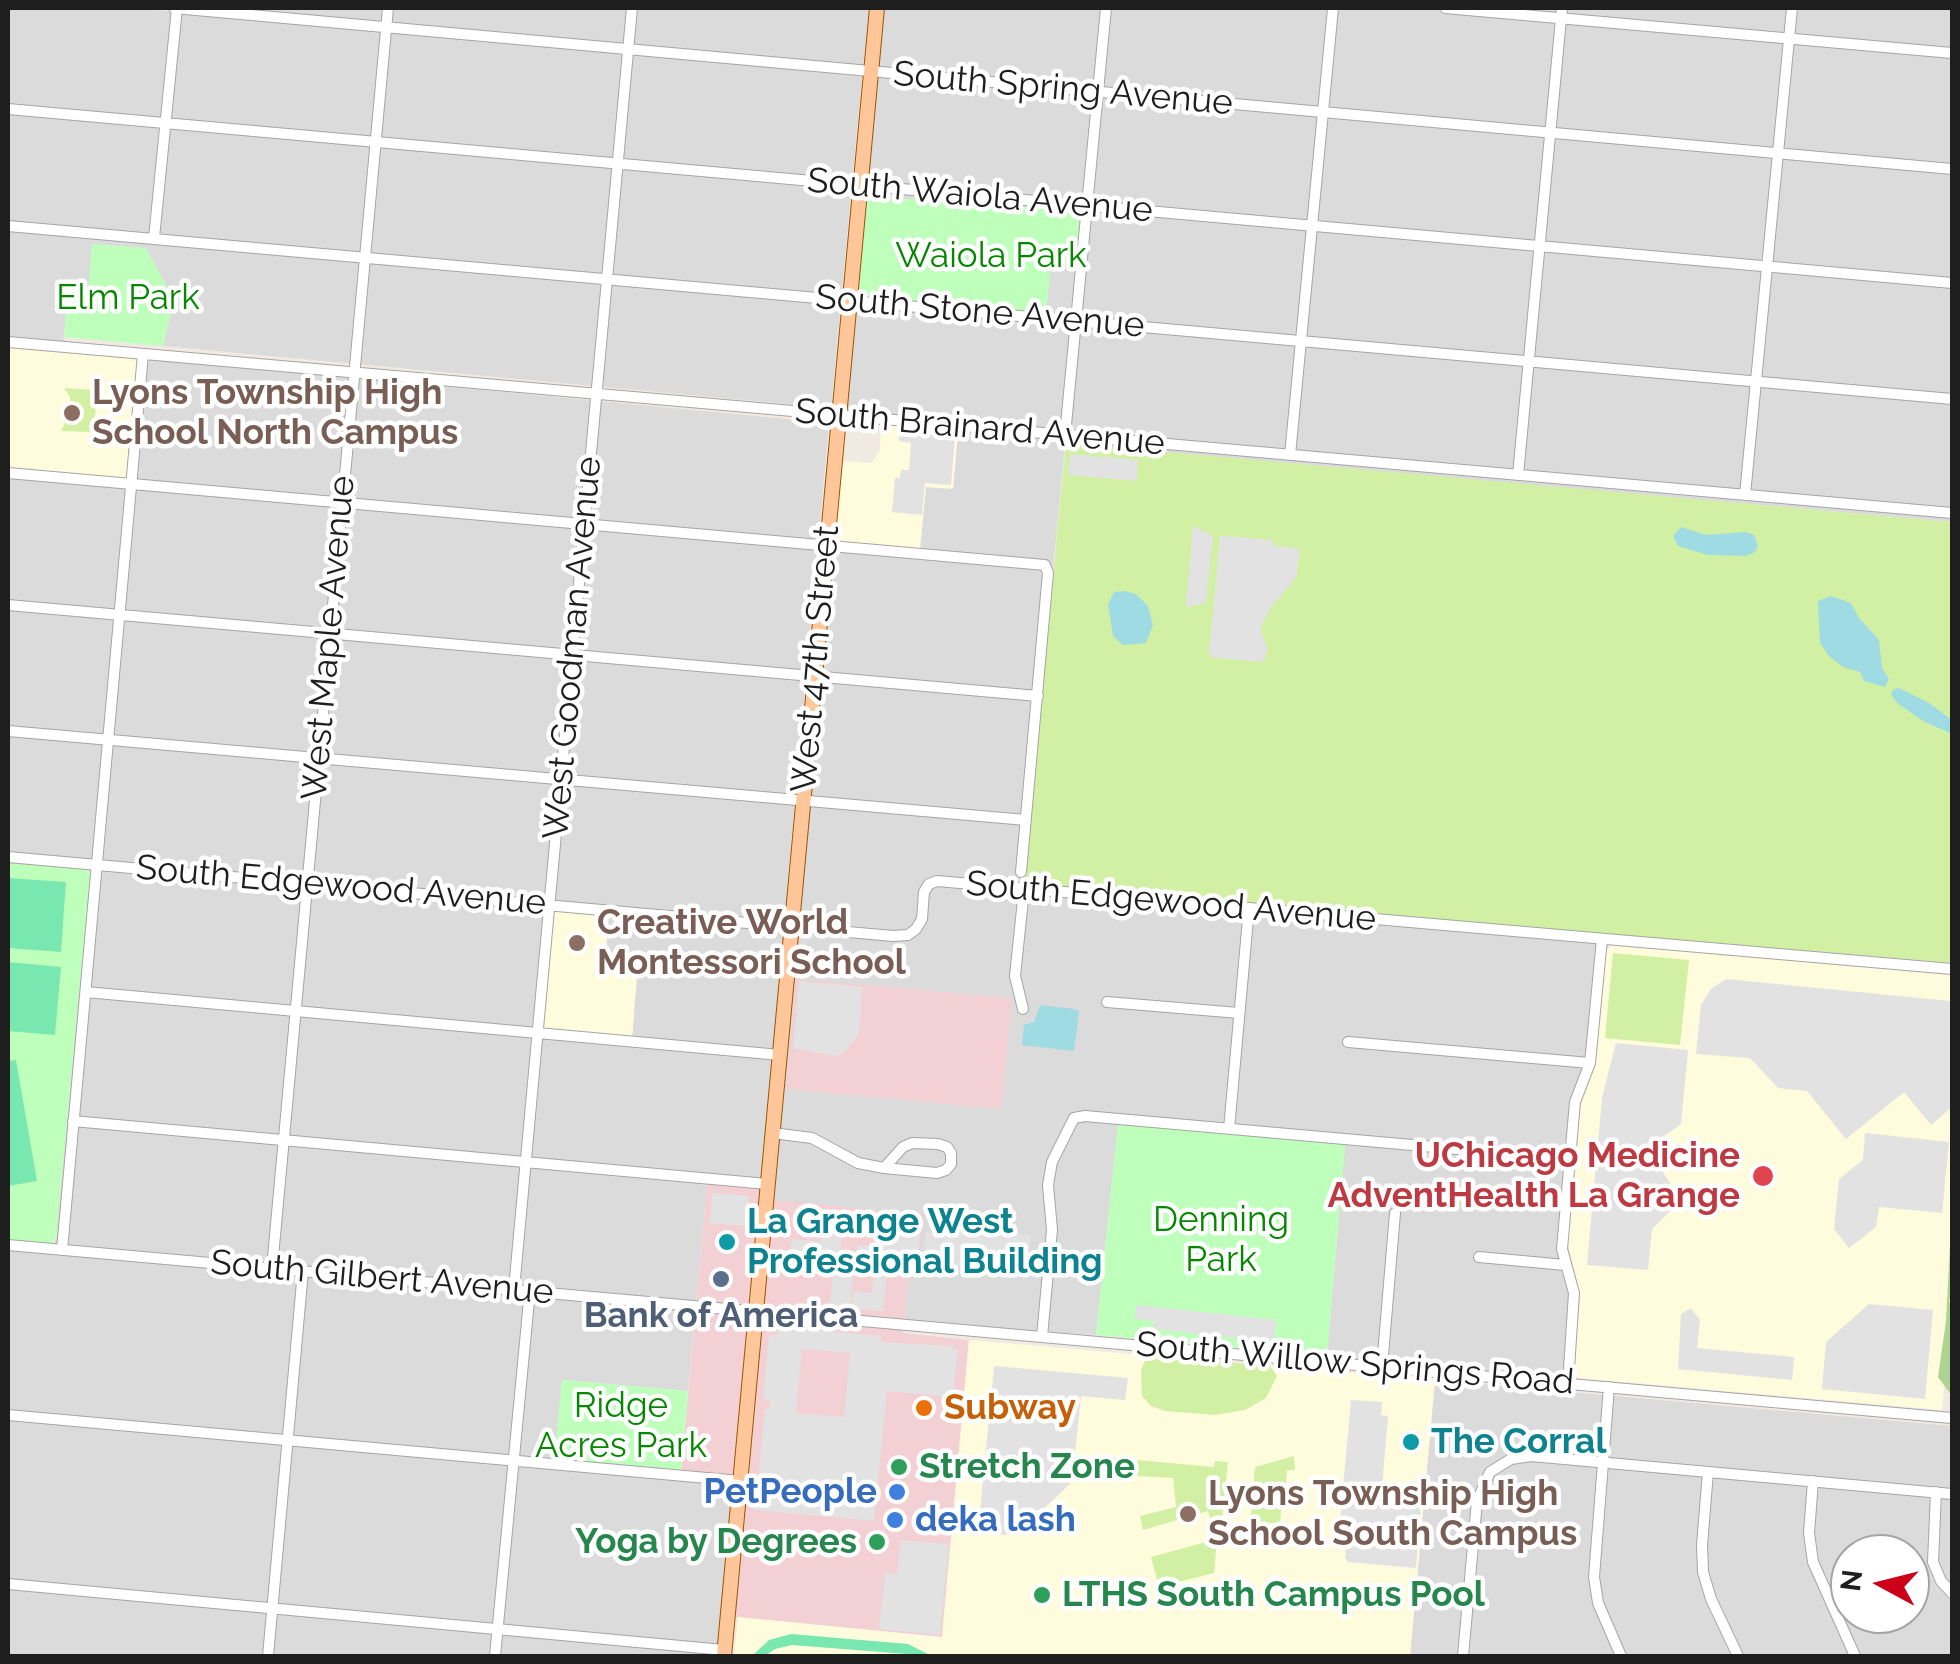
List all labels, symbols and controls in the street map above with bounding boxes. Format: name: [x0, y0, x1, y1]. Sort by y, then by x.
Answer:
street label: South Spring Avenue: [892, 53, 1234, 125]
street label: South Waiola Avenue: [806, 160, 1154, 232]
park label: Waiola Park: [895, 235, 1087, 277]
park label: Elm Park: [56, 277, 200, 319]
street label: South Stone Avenue: [814, 277, 1146, 347]
place label: Lyons Township High School North Campus: [92, 372, 458, 454]
street label: South Brainard Avenue: [793, 391, 1167, 465]
marker: Lyons Township High School North Campus: [61, 402, 83, 424]
street label: West Goodman Avenue: [535, 455, 611, 841]
street label: West Maple Avenue: [294, 474, 364, 802]
street label: West 47th Street: [783, 524, 849, 794]
street label: South Edgewood Avenue: [134, 847, 548, 925]
street label: South Edgewood Avenue: [964, 863, 1378, 941]
place label: Creative World Montessori School: [597, 902, 906, 984]
marker: Creative World Montessori School: [566, 932, 588, 954]
place label: UChicago Medicine AdventHealth La Grange: [1328, 1135, 1740, 1217]
marker: UChicago Medicine AdventHealth La Grange: [1750, 1163, 1776, 1189]
park label: Denning Park: [1153, 1199, 1289, 1281]
place label: La Grange West Professional Building: [747, 1201, 1102, 1283]
marker: La Grange West Professional Building: [716, 1231, 738, 1253]
street label: South Gilbert Avenue: [209, 1242, 555, 1314]
marker: Bank of America: [710, 1268, 732, 1290]
place label: Bank of America: [584, 1295, 858, 1337]
street label: South Willow Springs Road: [1134, 1324, 1576, 1404]
park label: Ridge Acres Park: [535, 1385, 707, 1467]
place label: Subway: [944, 1387, 1076, 1429]
marker: Subway: [913, 1397, 935, 1419]
place label: The Corral: [1431, 1421, 1606, 1463]
marker: The Corral: [1400, 1431, 1422, 1453]
place label: Stretch Zone: [919, 1446, 1135, 1488]
marker: Stretch Zone: [888, 1456, 910, 1478]
place label: PetPeople: [704, 1471, 877, 1513]
place label: Lyons Township High School South Campus: [1208, 1473, 1577, 1555]
marker: PetPeople: [886, 1481, 908, 1503]
place label: deka lash: [915, 1499, 1076, 1541]
marker: Lyons Township High School South Campus: [1177, 1503, 1199, 1525]
marker: deka lash: [884, 1509, 906, 1531]
place label: Yoga by Degrees: [575, 1521, 857, 1563]
marker: Yoga by Degrees: [866, 1531, 888, 1553]
north arrow: [1830, 1534, 1930, 1634]
text: N: [1834, 1568, 1869, 1593]
place label: LTHS South Campus Pool: [1062, 1574, 1485, 1616]
marker: LTHS South Campus Pool: [1031, 1584, 1053, 1606]

